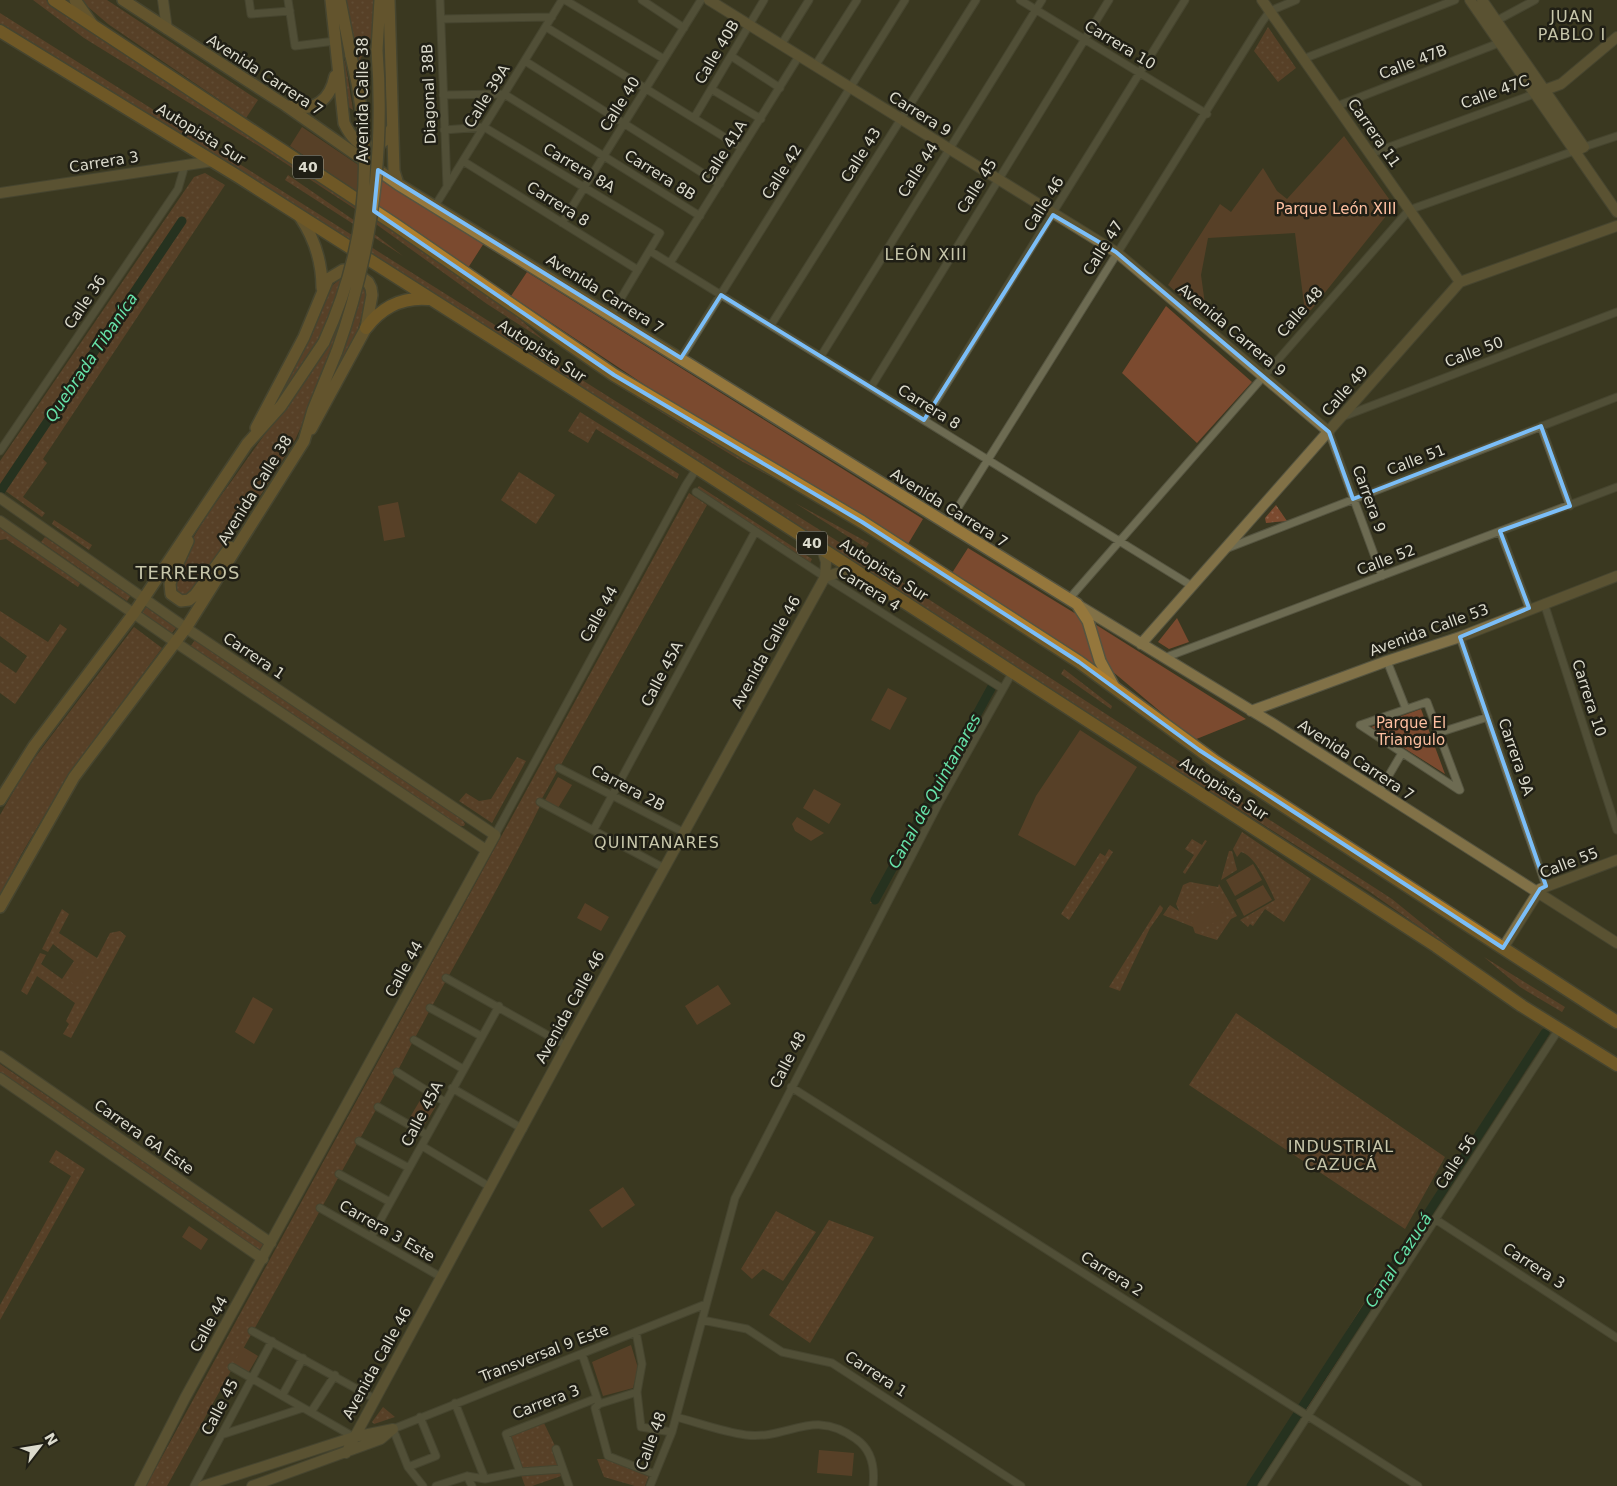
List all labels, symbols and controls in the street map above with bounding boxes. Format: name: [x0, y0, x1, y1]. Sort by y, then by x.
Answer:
district label: JUAN PABLO I: [1538, 7, 1606, 44]
street label: Calle 40B: [691, 17, 743, 87]
street label: Carrera 10: [1081, 17, 1159, 73]
street label: Avenida Carrera 7: [204, 31, 326, 119]
street label: Avenida Calle 38: [354, 37, 372, 163]
street label: Calle 47B: [1376, 41, 1450, 83]
street label: Diagonal 38B: [418, 43, 440, 145]
street label: Calle 39A: [460, 60, 514, 131]
street label: Calle 47C: [1458, 71, 1532, 113]
street label: Calle 40: [596, 73, 644, 135]
street label: Carrera 9: [885, 88, 955, 140]
street label: Carrera 11: [1344, 95, 1404, 171]
street label: Autopista Sur: [153, 100, 249, 169]
street label: Calle 41A: [697, 116, 751, 187]
street label: Calle 43: [837, 124, 885, 186]
street label: Calle 44: [894, 139, 942, 201]
street label: Carrera 8A: [540, 140, 619, 197]
street label: Calle 42: [758, 141, 806, 203]
street label: Carrera 8B: [621, 146, 699, 204]
street label: Carrera 3: [68, 148, 140, 176]
street label: Calle 45: [953, 155, 1001, 217]
road number: 40: [293, 156, 323, 178]
street label: Calle 46: [1020, 173, 1068, 235]
street label: Carrera 8: [523, 178, 593, 230]
park label: Parque León XIII: [1276, 200, 1396, 218]
street label: Calle 47: [1079, 217, 1127, 279]
district label: LEÓN XIII: [885, 245, 967, 264]
street label: Avenida Carrera 7: [543, 251, 667, 337]
street label: Calle 36: [60, 272, 110, 332]
street label: Avenida Carrera 9: [1175, 280, 1289, 380]
street label: Calle 48: [1273, 283, 1327, 341]
water label: Quebrada Tibaníca: [41, 289, 142, 425]
street label: Autopista Sur: [495, 316, 590, 387]
street label: Calle 50: [1442, 333, 1506, 371]
street label: Calle 49: [1318, 362, 1372, 420]
street label: Carrera 8: [894, 381, 964, 433]
street label: Avenida Calle 38: [214, 432, 296, 548]
street label: Calle 51: [1384, 441, 1448, 479]
street label: Carrera 9: [1349, 463, 1389, 535]
street label: Avenida Carrera 7: [887, 465, 1011, 551]
road number: 40: [797, 532, 827, 554]
street label: Autopista Sur: [837, 535, 932, 606]
street label: Calle 52: [1354, 541, 1418, 579]
district label: TERREROS: [135, 562, 240, 583]
street label: Carrera 4: [834, 563, 904, 615]
street label: Calle 44: [576, 583, 622, 645]
street label: Avenida Calle 46: [728, 593, 804, 711]
street label: Avenida Calle 53: [1367, 600, 1491, 660]
street label: Carrera 1: [220, 629, 288, 683]
street label: Calle 45A: [637, 638, 687, 710]
street label: Carrera 10: [1568, 657, 1610, 739]
water label: Canal de Quintanares: [884, 711, 985, 872]
park label: Parque El Triangulo: [1376, 714, 1446, 749]
street label: Avenida Carrera 7: [1295, 716, 1417, 804]
street label: Carrera 9A: [1494, 716, 1538, 799]
street label: Autopista Sur: [1177, 754, 1272, 825]
street label: Carrera 2B: [588, 761, 668, 815]
district label: QUINTANARES: [594, 833, 720, 852]
street label: Calle 55: [1537, 844, 1601, 882]
street label: Calle 44: [381, 938, 427, 1000]
street label: Avenida Calle 46: [532, 948, 608, 1066]
street label: Calle 48: [766, 1029, 810, 1091]
street label: Calle 45A: [397, 1078, 447, 1150]
street label: Carrera 6A Este: [91, 1096, 197, 1178]
street label: Calle 56: [1432, 1131, 1480, 1193]
district label: INDUSTRIAL CAZUCÁ: [1288, 1137, 1394, 1174]
street label: Carrera 3 Este: [336, 1196, 438, 1266]
water label: Canal Cazucá: [1361, 1209, 1436, 1311]
street label: Carrera 3: [1500, 1239, 1568, 1293]
street label: Carrera 2: [1077, 1248, 1147, 1300]
street label: Calle 44: [186, 1293, 232, 1355]
street label: Avenida Calle 46: [339, 1304, 415, 1422]
street label: Transversal 9 Este: [476, 1320, 611, 1386]
street label: Carrera 1: [842, 1347, 910, 1401]
street label: Calle 45: [198, 1376, 242, 1438]
street label: Carrera 3: [510, 1381, 582, 1423]
street label: Calle 48: [632, 1409, 670, 1473]
north arrow: [15, 1421, 65, 1471]
text: N: [41, 1430, 61, 1448]

